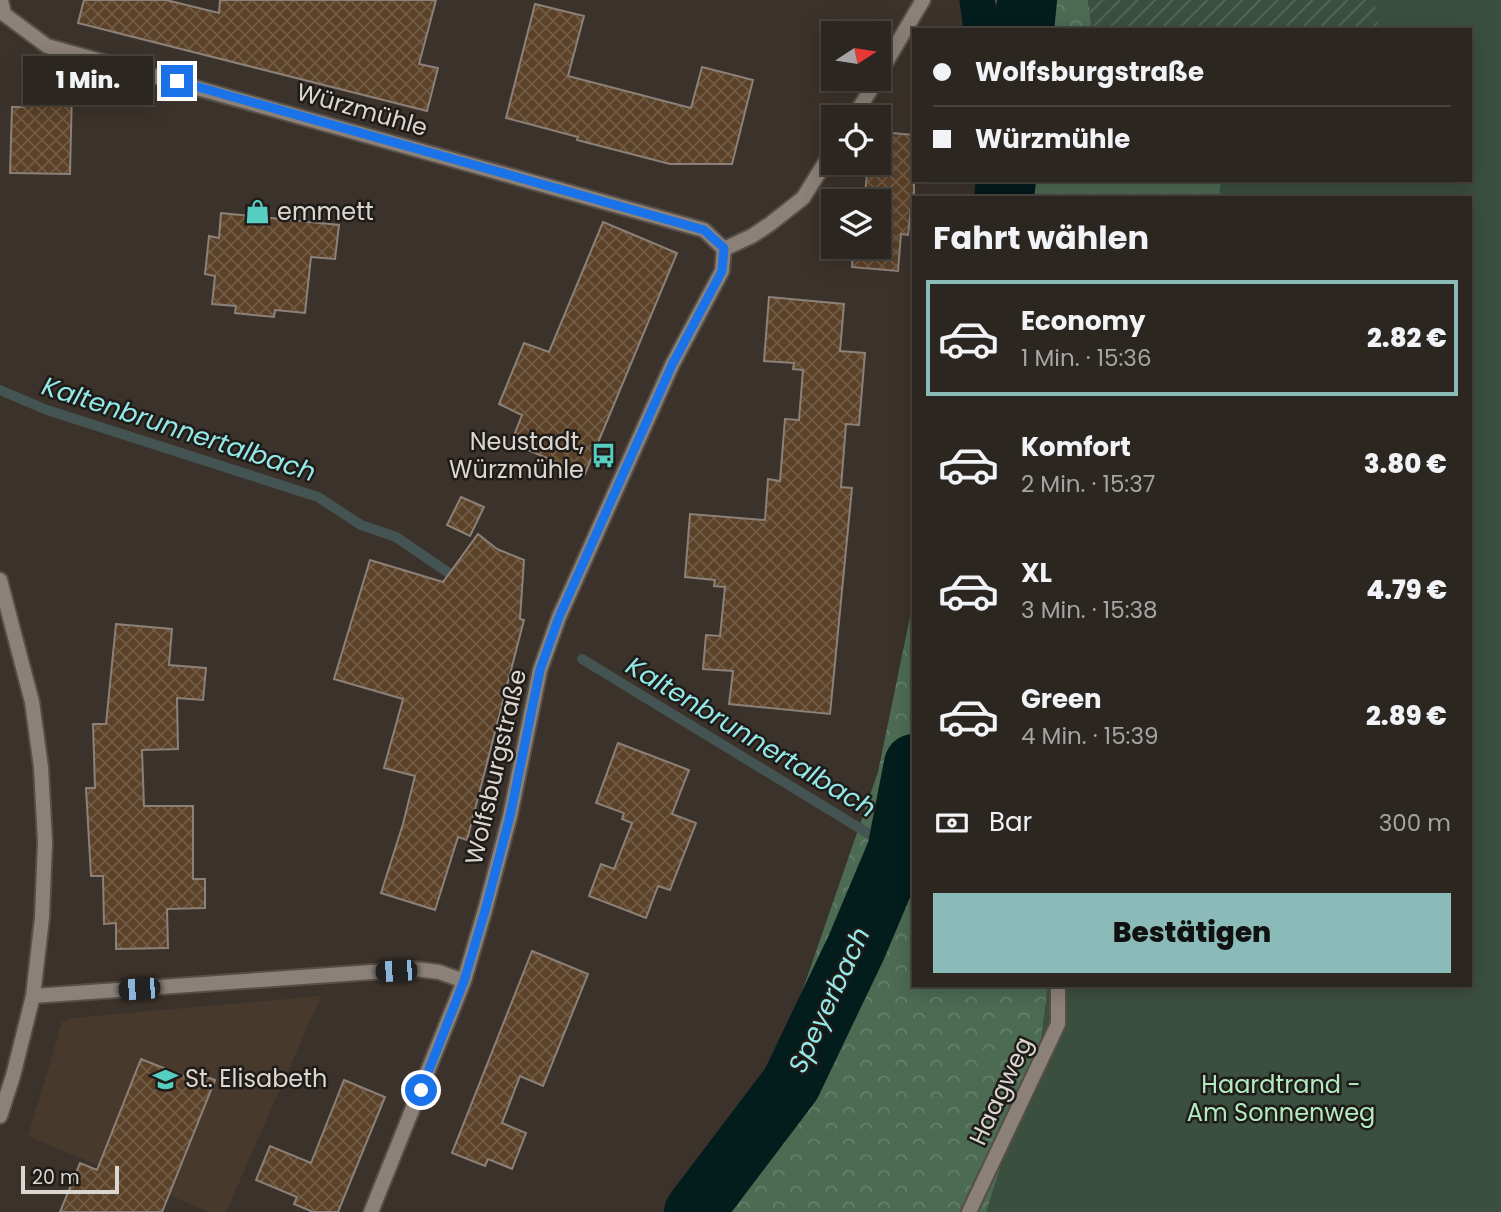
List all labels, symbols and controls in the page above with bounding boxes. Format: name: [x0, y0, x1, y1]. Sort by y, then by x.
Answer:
north arrow: [821, 21, 891, 91]
map controls: [821, 21, 891, 259]
text: Wolfsburgstraße: [975, 54, 1204, 90]
callout: 1 Min.: [23, 56, 152, 106]
text: 1 Min.: [56, 64, 120, 96]
route end: [161, 65, 193, 97]
street label: Würzmühle: [293, 75, 432, 144]
button: locate: [821, 105, 891, 175]
text: Würzmühle: [975, 121, 1130, 157]
button: layers: [821, 189, 891, 259]
place label: emmett: [277, 195, 374, 228]
shop icon: emmett: [243, 198, 271, 226]
text: Fahrt wählen: [933, 215, 1149, 260]
text: Economy: [1021, 303, 1145, 339]
icon: car: [937, 307, 1000, 370]
text: 2.82 €: [1367, 320, 1447, 356]
text: 1 Min. · 15:36: [1021, 342, 1152, 374]
water label: Kaltenbrunnertalbach: [38, 368, 320, 490]
place label: Neustadt, Würzmühle: [449, 425, 584, 486]
text: Komfort: [1021, 429, 1131, 465]
icon: car: [937, 433, 1000, 496]
bus stop icon: Neustadt, Würzmühle: [590, 442, 618, 470]
text: 3.80 €: [1364, 446, 1447, 482]
text: 2 Min. · 15:37: [1021, 468, 1155, 500]
text: XL: [1021, 555, 1052, 591]
icon: car: [937, 559, 1000, 622]
text: 4.79 €: [1366, 572, 1447, 608]
text: 3 Min. · 15:38: [1021, 594, 1158, 626]
water label: Kaltenbrunnertalbach: [619, 648, 883, 826]
street label: Wolfsburgstraße: [457, 666, 534, 868]
text: Green: [1021, 681, 1102, 717]
icon: car: [937, 685, 1000, 748]
text: 2.89 €: [1366, 698, 1447, 734]
text: 4 Min. · 15:39: [1021, 720, 1159, 752]
icon: cash: [933, 804, 971, 842]
text: Bar: [989, 804, 1032, 840]
text: 300 m: [1379, 807, 1451, 839]
button: Bestätigen: [933, 893, 1451, 973]
water label: Speyerbach: [780, 921, 878, 1079]
car: [375, 959, 418, 983]
car: [118, 977, 161, 1001]
street label: Haagweg: [961, 1031, 1040, 1150]
place label: St. Elisabeth: [185, 1062, 327, 1095]
school or university icon: St. Elisabeth: [151, 1065, 179, 1093]
park label: Haardtrand - Am Sonnenweg: [1187, 1068, 1375, 1129]
route start: [405, 1074, 437, 1106]
scale bar: [21, 1163, 119, 1195]
text: 20 m: [32, 1164, 80, 1191]

